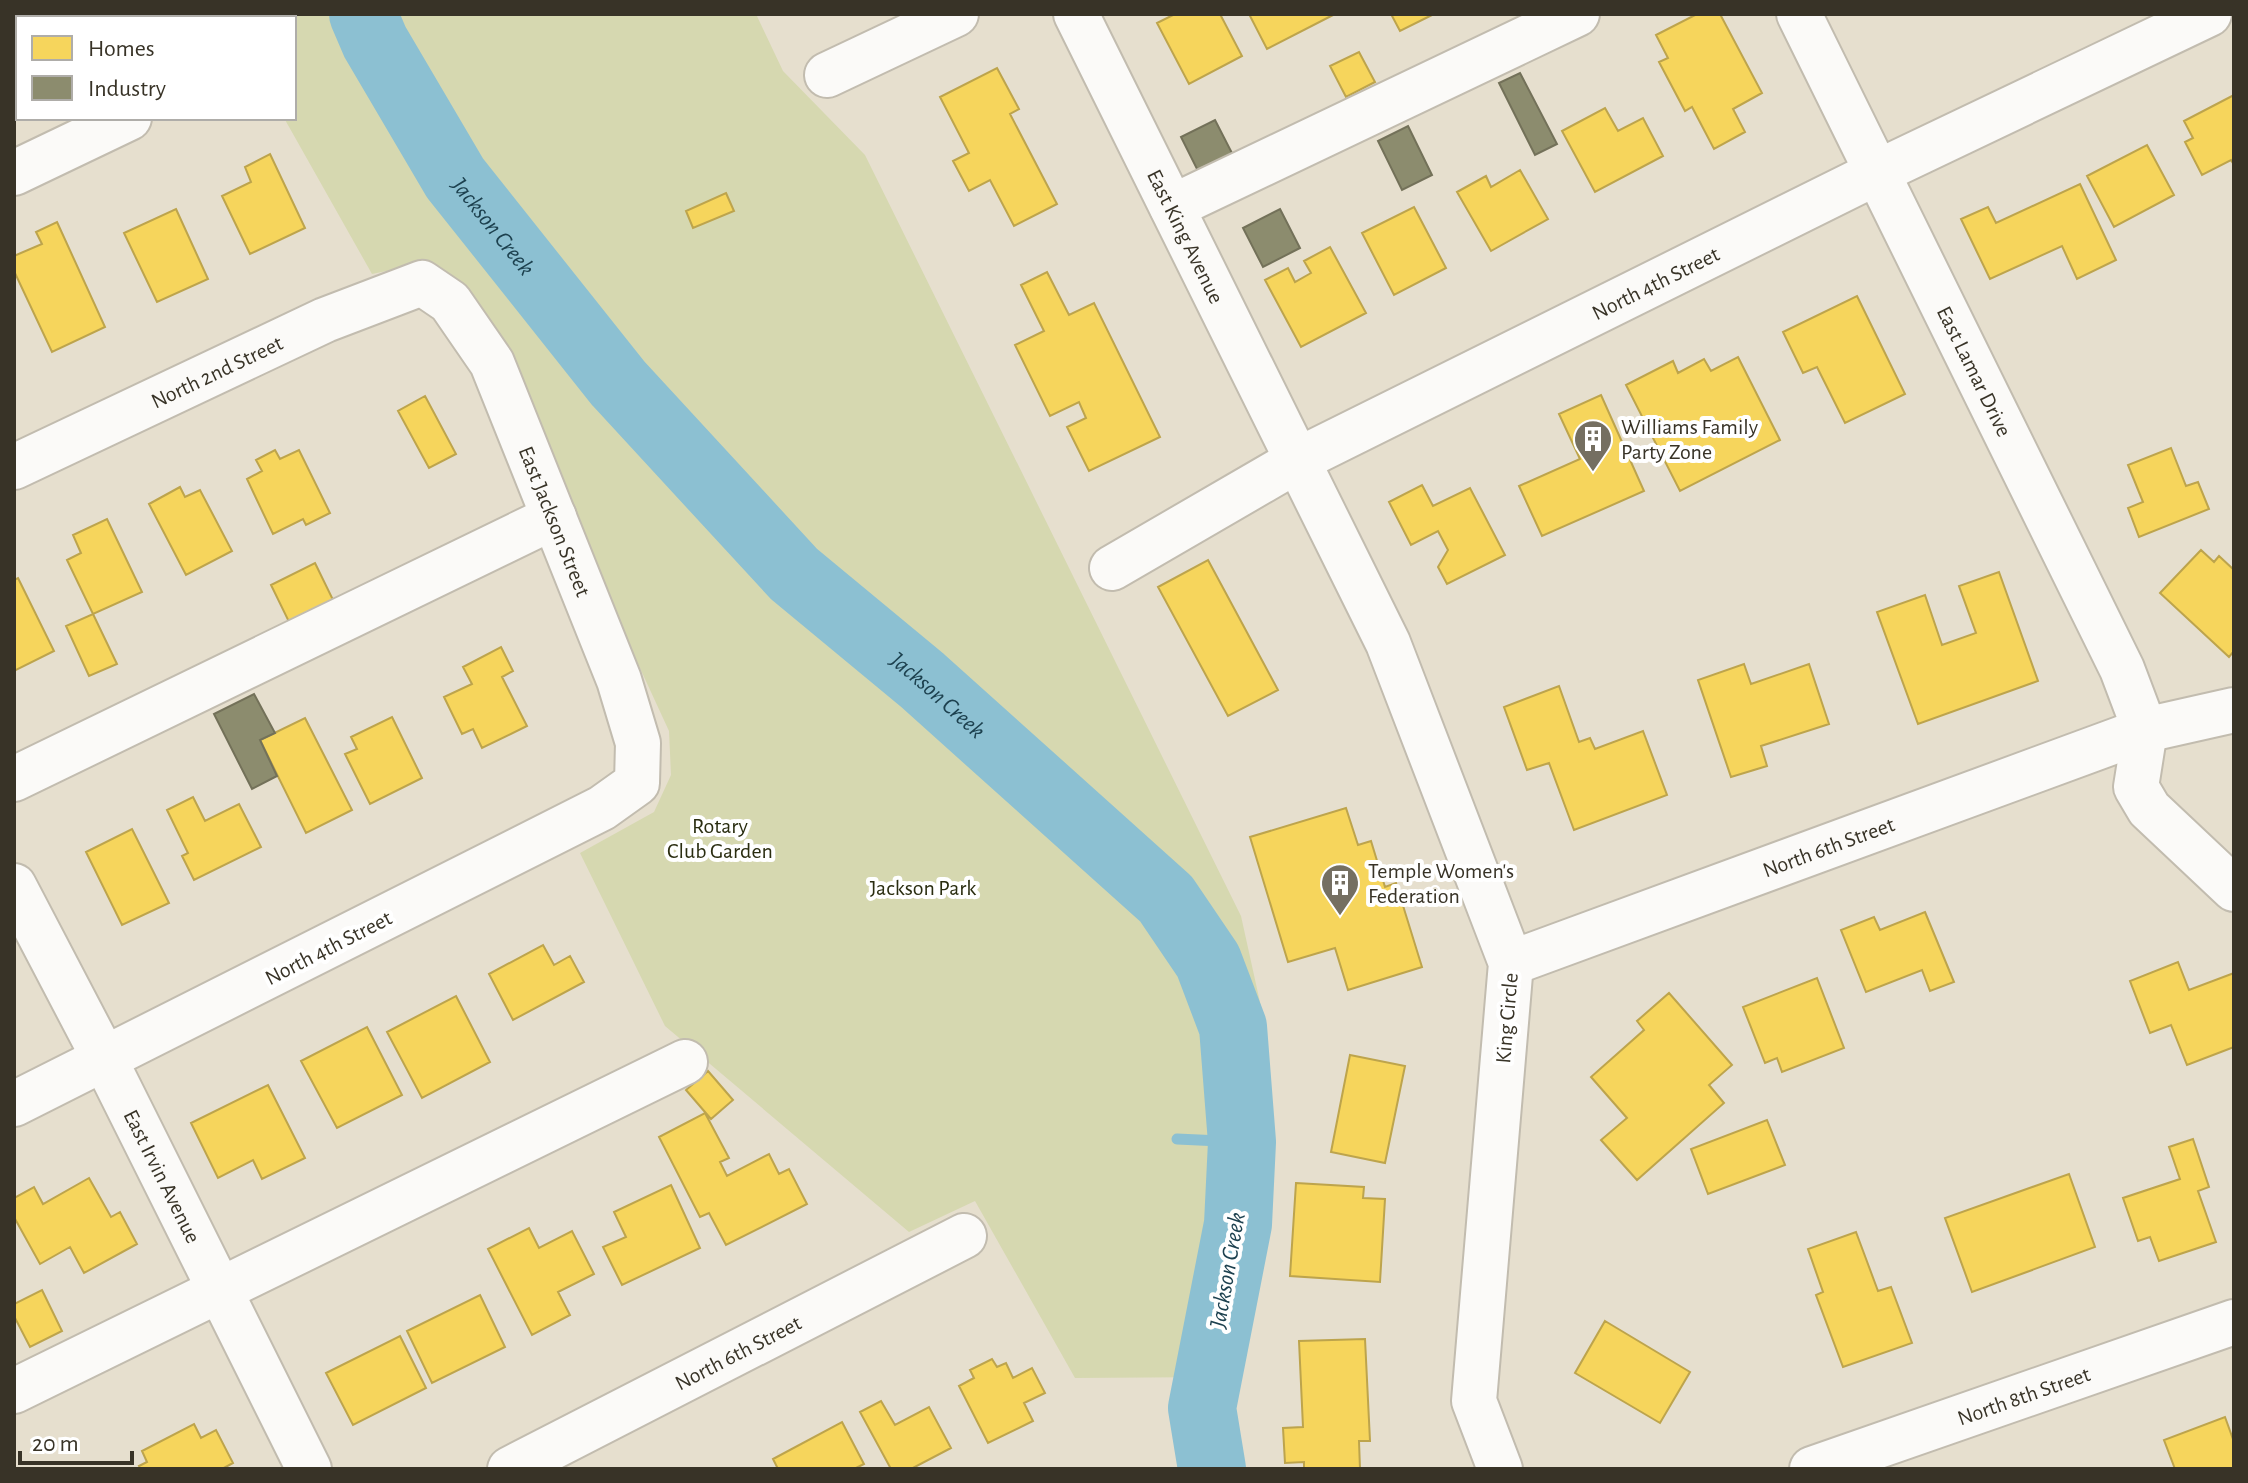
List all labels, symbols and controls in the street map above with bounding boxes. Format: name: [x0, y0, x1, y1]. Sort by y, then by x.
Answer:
legend: [16, 16, 296, 120]
text: Homes: [88, 37, 155, 61]
text: Industry: [88, 77, 166, 101]
street label: East King Avenue: [1143, 166, 1228, 307]
water label: Jackson Creek: [446, 173, 539, 280]
street label: North 4th Street: [1589, 243, 1723, 324]
street label: East Lamar Drive: [1933, 303, 2015, 440]
street label: North 2nd Street: [148, 332, 286, 413]
place label: Williams Family Party Zone: [1621, 416, 1759, 463]
building icon: Williams Family Party Zone: [1572, 418, 1614, 473]
street label: East Jackson Street: [514, 443, 594, 600]
water label: Jackson Creek: [885, 648, 989, 743]
street label: North 6th Street: [1760, 813, 1898, 882]
park label: Rotary Club Garden: [667, 815, 773, 862]
place label: Temple Women's Federation: [1368, 860, 1514, 907]
building icon: Temple Women's Federation: [1319, 862, 1361, 917]
park label: Jackson Park: [870, 877, 976, 899]
street label: North 4th Street: [262, 907, 395, 989]
street label: King Circle: [1492, 972, 1522, 1064]
street label: East Irvin Avenue: [120, 1106, 204, 1247]
water label: Jackson Creek: [1206, 1210, 1250, 1331]
street label: North 6th Street: [671, 1312, 805, 1394]
street label: North 8th Street: [1955, 1363, 2093, 1429]
scale bar: [20, 1415, 132, 1465]
text: 20 m: [32, 1432, 79, 1456]

